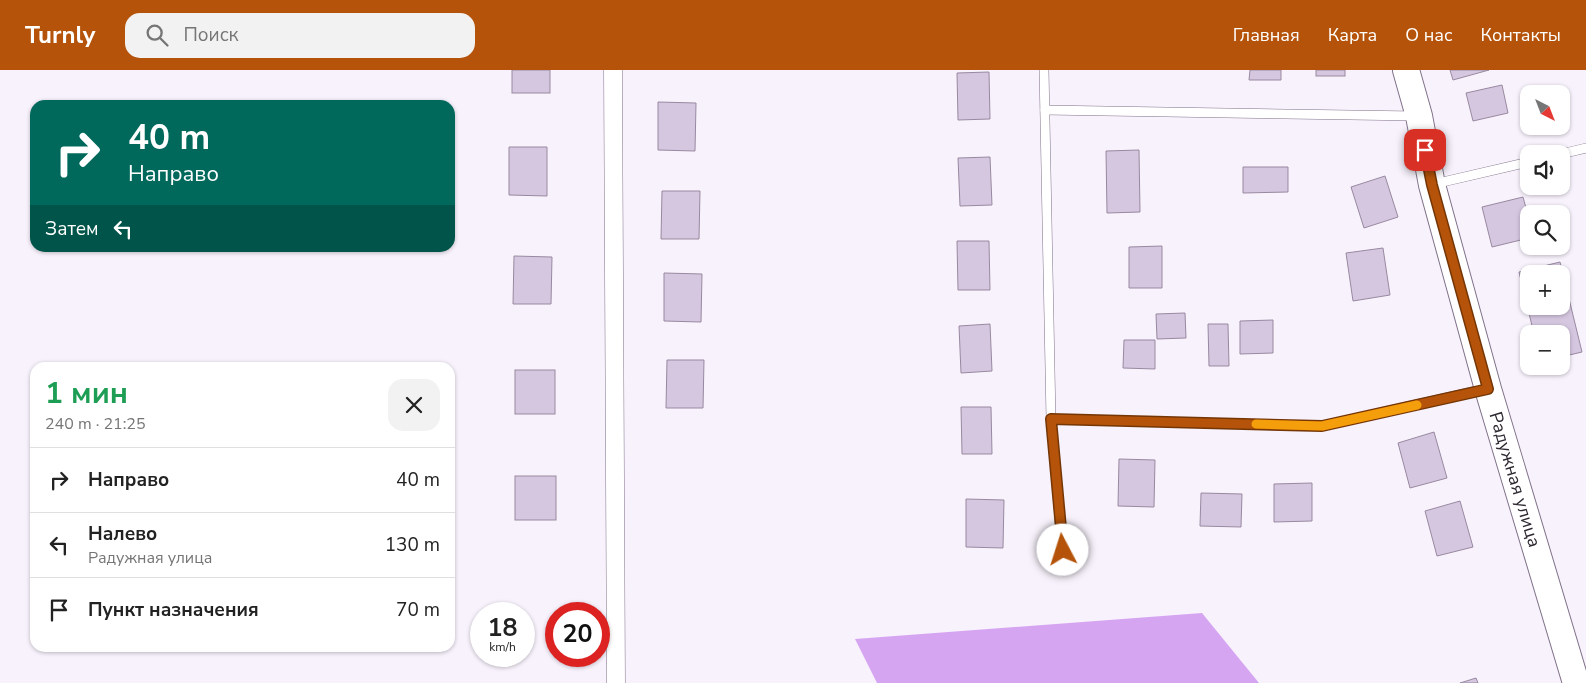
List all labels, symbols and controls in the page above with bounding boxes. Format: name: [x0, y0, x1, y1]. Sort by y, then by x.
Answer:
search box: [125, 13, 475, 58]
text: Turnly: [25, 19, 95, 51]
icon: search: [143, 21, 171, 49]
text: Поиск: [183, 22, 239, 48]
text: Главная: [1233, 23, 1300, 47]
text: Карта: [1328, 23, 1377, 47]
text: О нас: [1405, 23, 1453, 47]
text: Контакты: [1481, 23, 1561, 47]
north arrow: [1520, 85, 1570, 135]
map controls: [1520, 85, 1570, 375]
text: 40 m: [128, 114, 210, 161]
icon: right: [45, 120, 110, 185]
pin: [1404, 129, 1446, 171]
icon: arrive: [1411, 136, 1439, 164]
button: sound: [1520, 145, 1570, 195]
text: Направо: [128, 159, 219, 189]
button: search: [1520, 205, 1570, 255]
icon: left: [109, 215, 137, 243]
text: Затем: [45, 216, 99, 242]
button: +: [1520, 265, 1570, 315]
button: −: [1520, 325, 1570, 375]
text: 1 мин: [45, 373, 128, 414]
button: close: [388, 379, 440, 431]
street label: Радужная улица: [1484, 409, 1547, 550]
text: 240 m · 21:25: [45, 413, 146, 435]
icon: right: [45, 466, 73, 494]
text: Направо: [88, 467, 169, 493]
text: 40 m: [396, 467, 440, 493]
text: Налево: [88, 521, 157, 547]
position arrow: [1036, 523, 1088, 575]
icon: left: [45, 531, 73, 559]
text: 130 m: [385, 532, 440, 558]
text: Радужная улица: [88, 547, 212, 569]
icon: arrive: [45, 596, 73, 624]
text: Пункт назначения: [88, 597, 259, 623]
text: 70 m: [396, 597, 440, 623]
speed limit sign: 20: [545, 602, 610, 667]
text: 18: [487, 611, 518, 645]
text: km/h: [489, 639, 516, 655]

